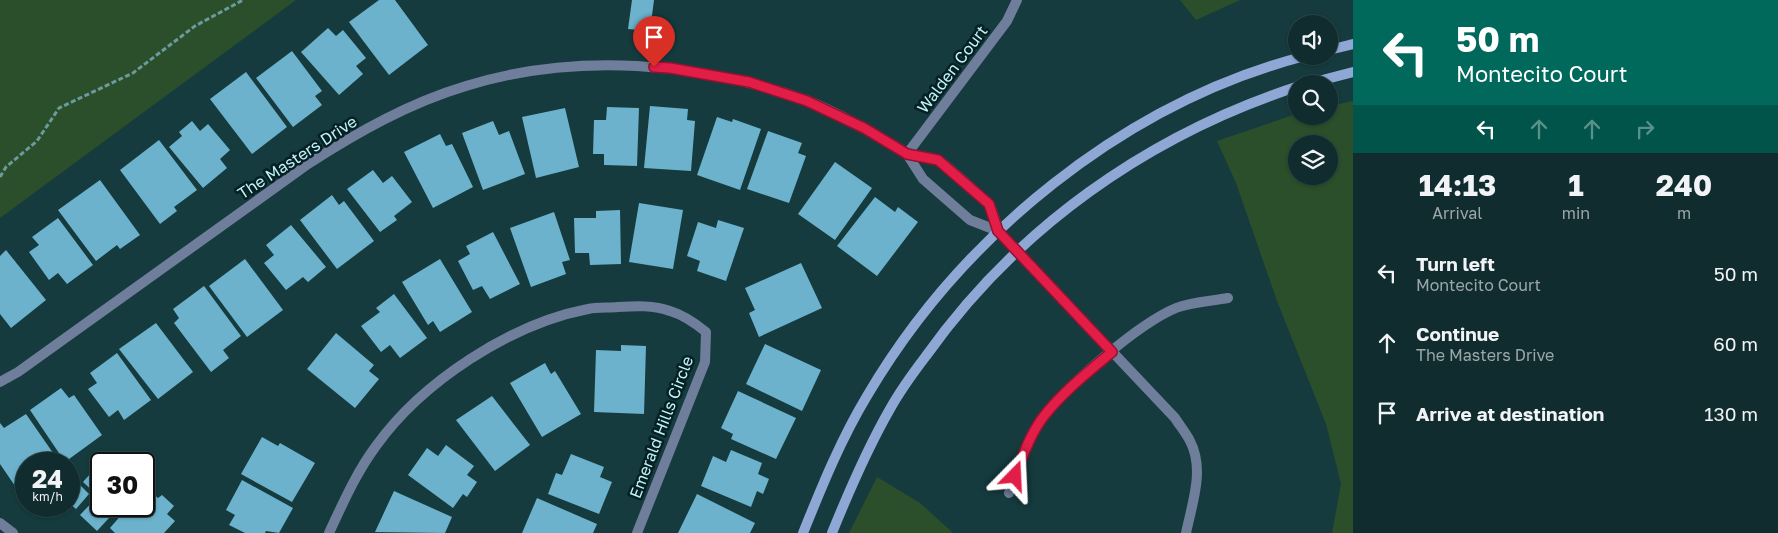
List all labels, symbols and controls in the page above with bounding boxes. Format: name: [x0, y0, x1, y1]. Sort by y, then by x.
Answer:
map controls: [1288, 15, 1338, 185]
button: sound: [1288, 15, 1338, 65]
pin: [633, 16, 675, 67]
text: 50 m: [1456, 18, 1539, 60]
icon: left: [1373, 20, 1438, 85]
street label: Walden Court: [912, 21, 992, 117]
icon: arrive: [640, 23, 668, 51]
text: Montecito Court: [1456, 60, 1628, 87]
button: search: [1288, 75, 1338, 125]
street label: The Masters Drive: [234, 111, 360, 203]
icon: left: [1472, 115, 1500, 143]
icon: ahead: [1525, 115, 1553, 143]
icon: ahead: [1578, 115, 1606, 143]
icon: right: [1631, 115, 1659, 143]
button: layers: [1288, 135, 1338, 185]
text: 14:13: [1419, 167, 1496, 203]
text: 1: [1568, 167, 1584, 203]
text: 240: [1656, 167, 1712, 203]
text: Arrival: [1432, 203, 1482, 223]
text: min: [1562, 203, 1590, 223]
text: m: [1677, 203, 1691, 223]
text: Turn left: [1416, 252, 1495, 275]
icon: left: [1373, 259, 1401, 287]
text: 50 m: [1714, 262, 1758, 285]
text: Montecito Court: [1416, 275, 1541, 295]
text: Continue: [1416, 322, 1499, 345]
icon: ahead: [1373, 329, 1401, 357]
text: 60 m: [1713, 332, 1758, 355]
text: The Masters Drive: [1416, 345, 1554, 365]
street label: Emerald Hills Circle: [625, 353, 697, 501]
icon: arrive: [1373, 399, 1401, 427]
text: Arrive at destination: [1416, 402, 1604, 425]
text: 130 m: [1704, 402, 1758, 425]
position arrow: [988, 449, 1040, 501]
speed limit sign: 30: [90, 452, 155, 517]
text: 24: [32, 463, 63, 494]
text: km/h: [32, 489, 63, 504]

